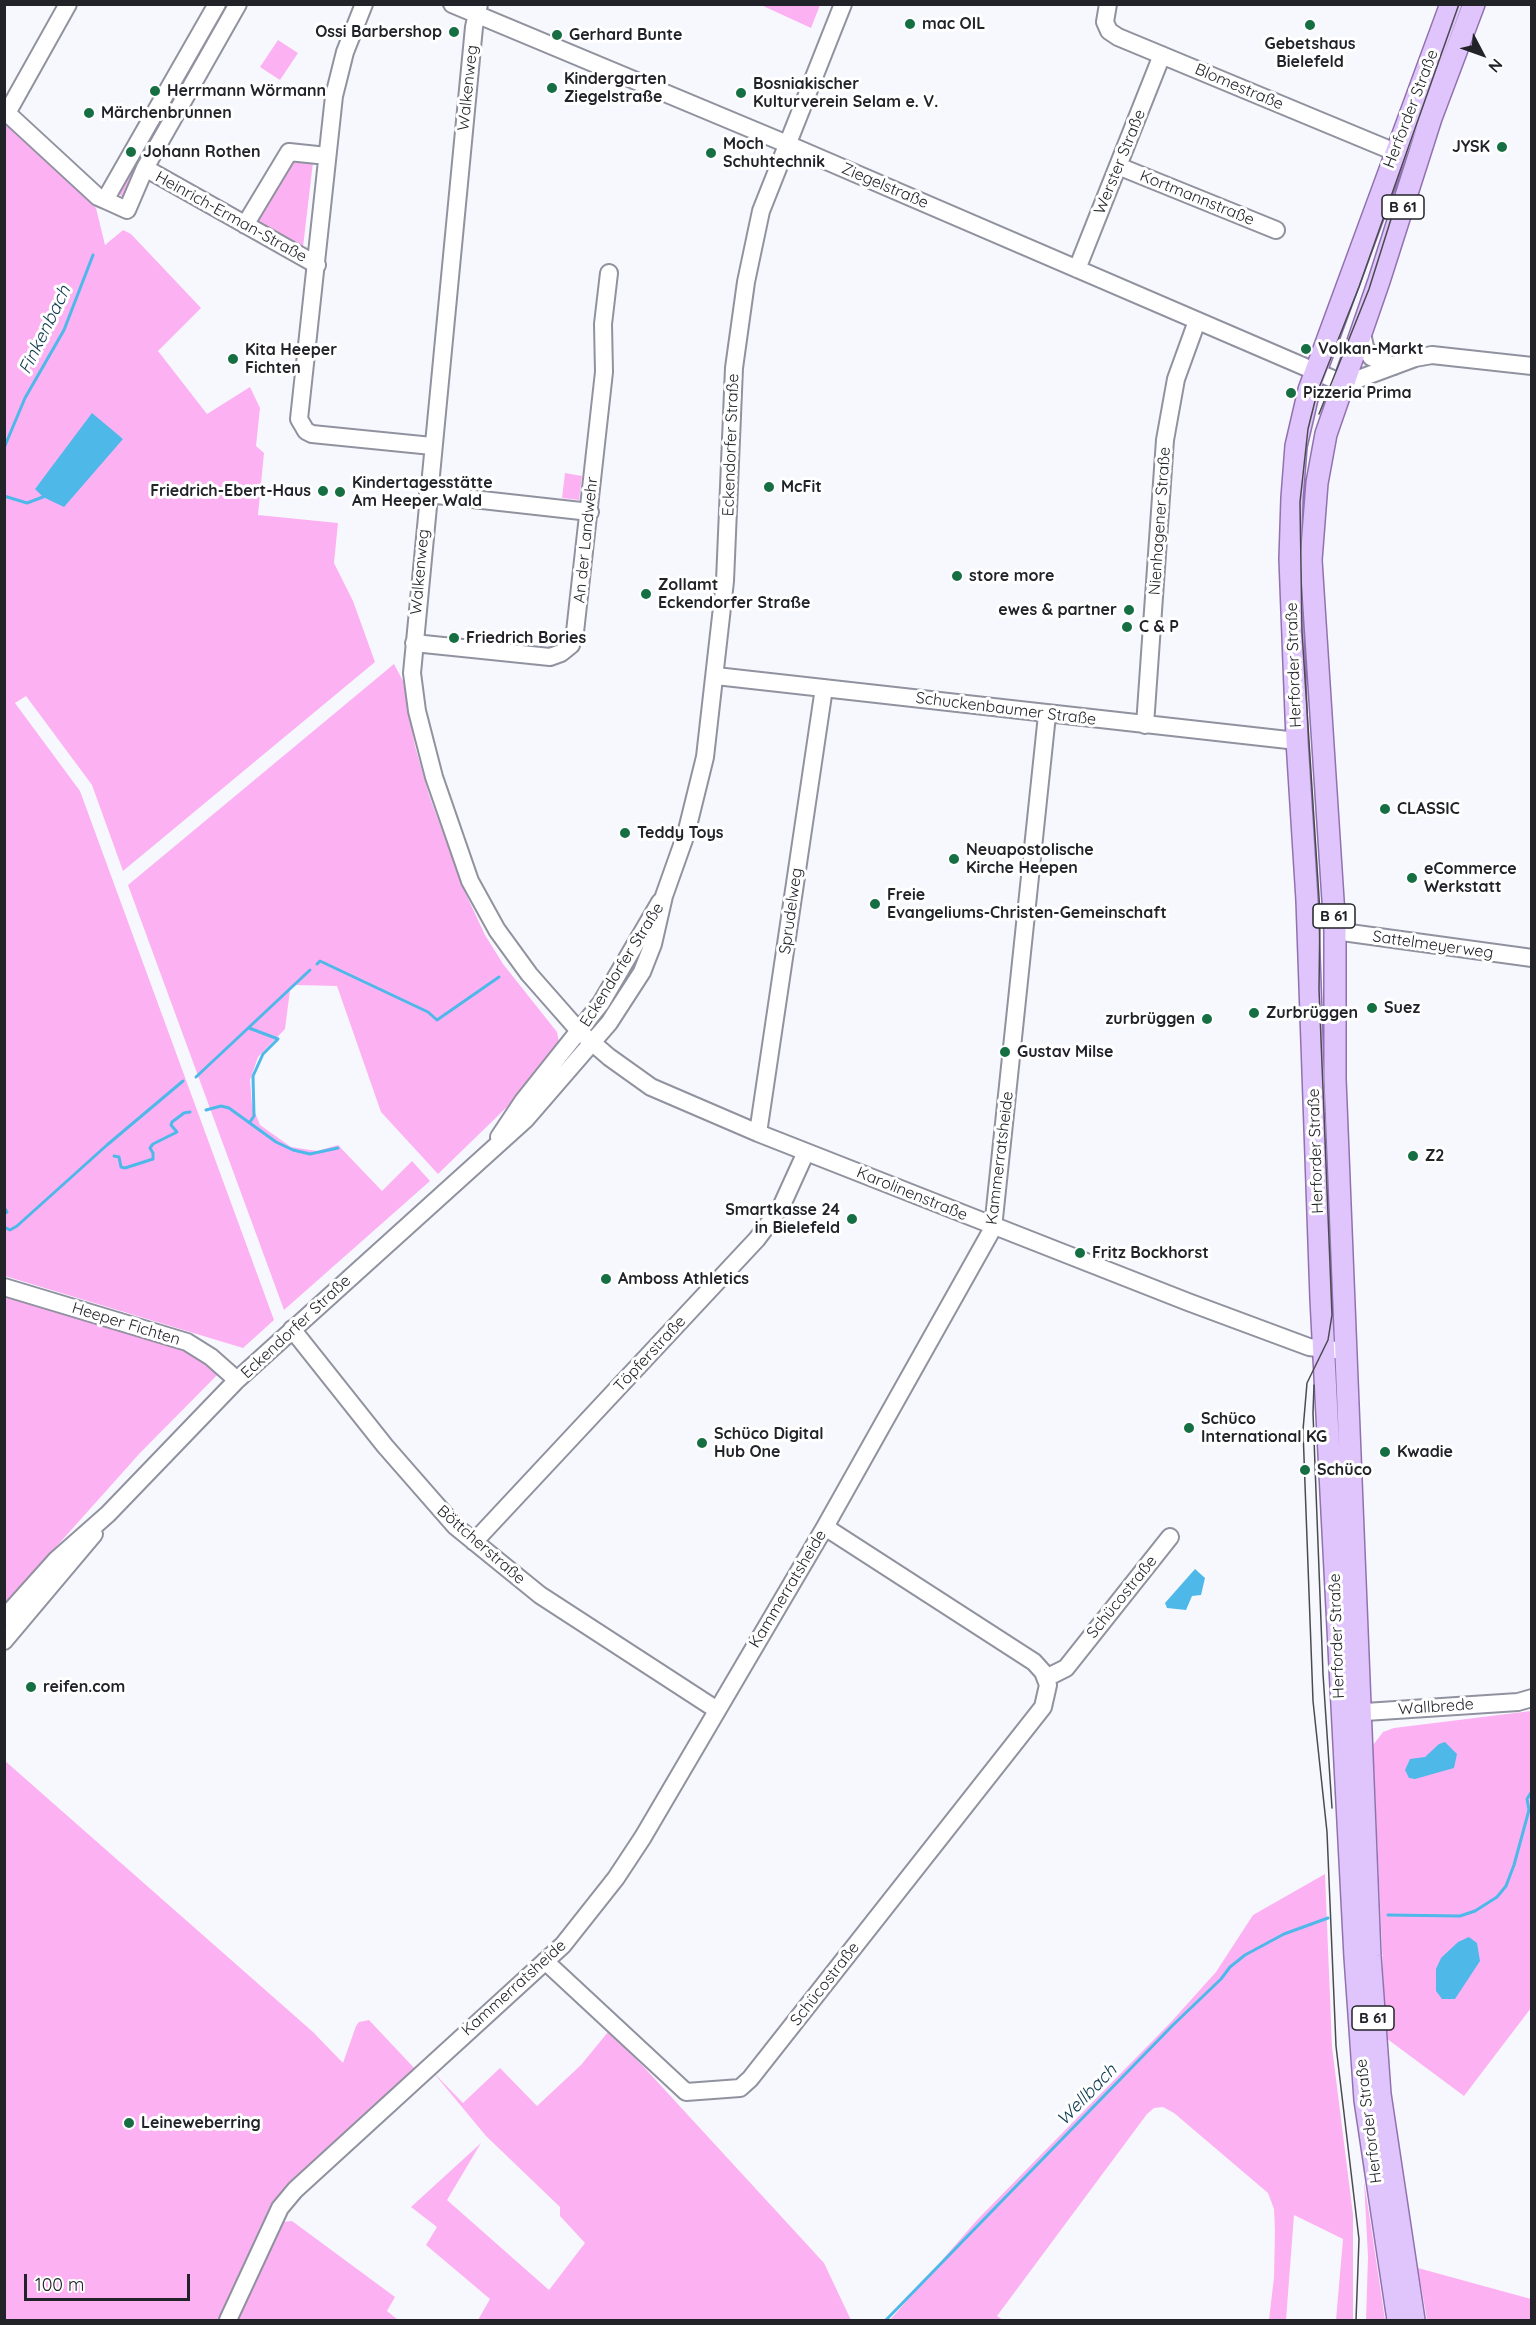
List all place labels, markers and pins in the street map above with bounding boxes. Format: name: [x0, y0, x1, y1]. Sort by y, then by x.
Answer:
place label: mac OIL: [922, 14, 985, 34]
marker: mac OIL: [903, 17, 917, 31]
marker: Gebetshaus Bielefeld: [1303, 18, 1317, 32]
place label: Ossi Barbershop: [315, 22, 442, 42]
marker: Ossi Barbershop: [447, 25, 461, 39]
place label: Gerhard Bunte: [569, 25, 682, 45]
marker: Gerhard Bunte: [550, 28, 564, 42]
place label: Gebetshaus Bielefeld: [1264, 34, 1356, 72]
place label: Kindergarten Ziegelstraße: [564, 69, 667, 107]
place label: Bosniakischer Kulturverein Selam e. V.: [753, 74, 938, 112]
place label: Herrmann Wörmann: [167, 81, 326, 101]
marker: Kindergarten Ziegelstraße: [545, 81, 559, 95]
marker: Herrmann Wörmann: [148, 84, 162, 98]
marker: Bosniakischer Kulturverein Selam e. V.: [734, 86, 748, 100]
place label: Märchenbrunnen: [101, 103, 232, 123]
marker: Märchenbrunnen: [82, 106, 96, 120]
place label: Moch Schuhtechnik: [723, 134, 825, 172]
place label: JYSK: [1452, 137, 1490, 157]
marker: JYSK: [1495, 140, 1509, 154]
place label: Johann Rothen: [143, 142, 261, 162]
marker: Johann Rothen: [124, 145, 138, 159]
marker: Moch Schuhtechnik: [704, 146, 718, 160]
place label: Volkan-Markt: [1318, 339, 1423, 359]
place label: Kita Heeper Fichten: [245, 340, 337, 378]
marker: Volkan-Markt: [1299, 342, 1313, 356]
marker: Kita Heeper Fichten: [226, 352, 240, 366]
place label: Pizzeria Prima: [1303, 383, 1412, 403]
marker: Pizzeria Prima: [1284, 386, 1298, 400]
place label: Kindertagesstätte Am Heeper Wald: [352, 473, 493, 511]
place label: McFit: [781, 477, 822, 497]
marker: McFit: [762, 480, 776, 494]
place label: Friedrich-Ebert-Haus: [150, 481, 311, 501]
marker: Friedrich-Ebert-Haus: [316, 484, 330, 498]
marker: Kindertagesstätte Am Heeper Wald: [333, 485, 347, 499]
place label: store more: [969, 566, 1054, 586]
marker: store more: [950, 569, 964, 583]
place label: Zollamt Eckendorfer Straße: [658, 575, 810, 613]
marker: Zollamt Eckendorfer Straße: [639, 587, 653, 601]
place label: ewes & partner: [998, 600, 1117, 620]
marker: ewes & partner: [1122, 603, 1136, 617]
place label: C & P: [1139, 617, 1179, 637]
marker: C & P: [1120, 620, 1134, 634]
place label: Friedrich Bories: [466, 628, 586, 648]
marker: Friedrich Bories: [447, 631, 461, 645]
place label: CLASSIC: [1397, 799, 1460, 819]
marker: CLASSIC: [1378, 802, 1392, 816]
place label: Teddy Toys: [637, 823, 724, 843]
marker: Teddy Toys: [618, 826, 632, 840]
place label: Neuapostolische Kirche Heepen: [966, 840, 1094, 878]
marker: Neuapostolische Kirche Heepen: [947, 852, 961, 866]
place label: eCommerce Werkstatt: [1424, 859, 1517, 897]
marker: eCommerce Werkstatt: [1405, 871, 1419, 885]
place label: Freie Evangeliums-Christen-Gemeinschaft: [887, 885, 1167, 923]
marker: Freie Evangeliums-Christen-Gemeinschaft: [868, 897, 882, 911]
place label: Suez: [1384, 998, 1420, 1018]
marker: Suez: [1365, 1001, 1379, 1015]
place label: Zurbrüggen: [1266, 1003, 1358, 1023]
marker: Zurbrüggen: [1247, 1006, 1261, 1020]
place label: zurbrüggen: [1106, 1009, 1195, 1029]
marker: zurbrüggen: [1200, 1012, 1214, 1026]
place label: Gustav Milse: [1017, 1042, 1113, 1062]
marker: Gustav Milse: [998, 1045, 1012, 1059]
place label: Z2: [1425, 1146, 1444, 1166]
marker: Z2: [1406, 1149, 1420, 1163]
place label: Smartkasse 24 in Bielefeld: [725, 1200, 840, 1238]
marker: Smartkasse 24 in Bielefeld: [845, 1212, 859, 1226]
place label: Fritz Bockhorst: [1092, 1243, 1209, 1263]
marker: Fritz Bockhorst: [1073, 1246, 1087, 1260]
place label: Amboss Athletics: [618, 1269, 749, 1289]
marker: Amboss Athletics: [599, 1272, 613, 1286]
place label: Schüco International KG: [1201, 1409, 1327, 1447]
marker: Schüco International KG: [1182, 1421, 1196, 1435]
place label: Schüco Digital Hub One: [714, 1424, 824, 1462]
marker: Schüco Digital Hub One: [695, 1436, 709, 1450]
place label: Kwadie: [1397, 1442, 1453, 1462]
marker: Kwadie: [1378, 1445, 1392, 1459]
place label: Schüco: [1317, 1460, 1372, 1480]
marker: Schüco: [1298, 1463, 1312, 1477]
place label: reifen.com: [43, 1677, 125, 1697]
marker: reifen.com: [24, 1680, 38, 1694]
place label: Leineweberring: [141, 2113, 261, 2133]
marker: Leineweberring: [122, 2116, 136, 2130]

